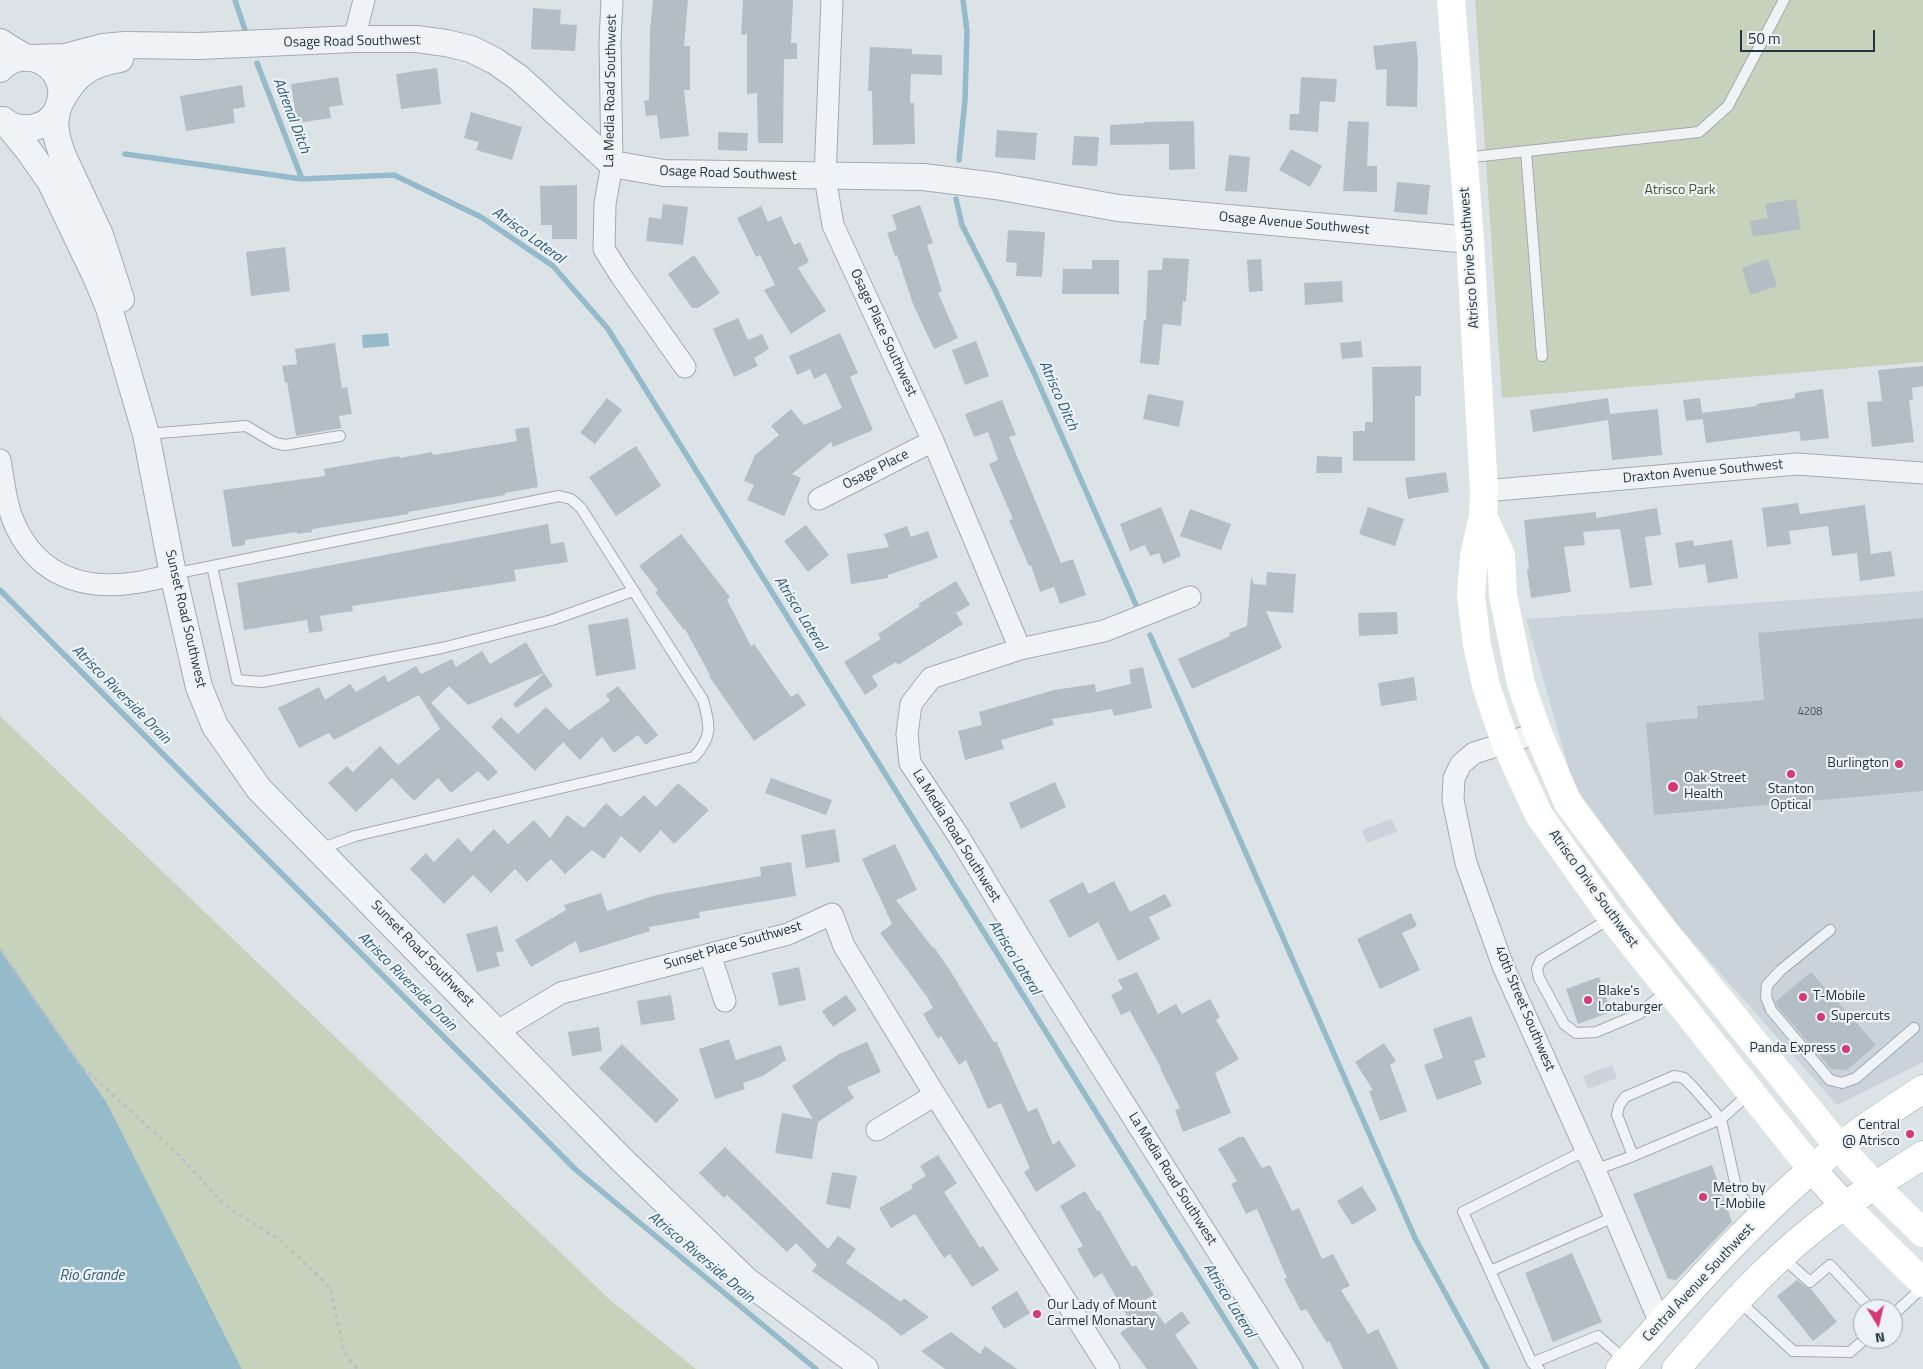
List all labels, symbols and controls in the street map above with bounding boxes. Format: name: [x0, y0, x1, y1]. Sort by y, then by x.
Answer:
street label: La Media Road Southwest: [601, 14, 621, 168]
scale bar: [1743, 20, 1878, 52]
text: 50 m: [1748, 27, 1781, 50]
street label: Osage Road Southwest: [283, 32, 421, 52]
water label: Adrenal Ditch: [268, 76, 314, 156]
street label: Osage Road Southwest: [659, 163, 797, 185]
park label: Atrisco Park: [1645, 183, 1715, 199]
street label: Atrisco Drive Southwest: [1457, 187, 1483, 329]
water label: Atrisco Lateral: [488, 204, 568, 268]
street label: Osage Avenue Southwest: [1218, 209, 1370, 239]
street label: Osage Place Southwest: [846, 267, 920, 399]
water label: Atrisco Ditch: [1035, 358, 1081, 434]
street label: Osage Place: [840, 446, 912, 494]
street label: Draxton Avenue Southwest: [1622, 457, 1784, 487]
street label: Sunset Road Southwest: [161, 548, 209, 690]
water label: Atrisco Lateral: [770, 573, 830, 655]
water label: Atrisco Riverside Drain: [68, 642, 174, 748]
house number: 4208: [1798, 705, 1822, 719]
place label: Burlington: [1827, 756, 1889, 772]
marker: Burlington: [1893, 758, 1905, 770]
street label: La Media Road Southwest: [908, 767, 1004, 905]
marker: Stanton Optical: [1785, 768, 1797, 780]
place label: Oak Street Health: [1684, 771, 1746, 804]
marker: Oak Street Health: [1666, 780, 1680, 794]
place label: Stanton Optical: [1768, 782, 1814, 814]
street label: Atrisco Drive Southwest: [1545, 827, 1641, 951]
street label: Sunset Road Southwest: [367, 897, 477, 1011]
water label: Atrisco Lateral: [984, 917, 1044, 999]
street label: Sunset Place Southwest: [662, 918, 804, 974]
water label: Atrisco Riverside Drain: [354, 929, 460, 1035]
street label: 40th Street Southwest: [1490, 944, 1558, 1074]
place label: Blake's Lotaburger: [1598, 984, 1663, 1016]
place label: T-Mobile: [1813, 989, 1865, 1005]
marker: T-Mobile: [1797, 991, 1809, 1003]
marker: Blake's Lotaburger: [1582, 994, 1594, 1006]
place label: Supercuts: [1831, 1009, 1890, 1025]
marker: Supercuts: [1815, 1011, 1827, 1023]
place label: Panda Express: [1749, 1041, 1836, 1057]
marker: Panda Express: [1840, 1043, 1852, 1055]
street label: La Media Road Southwest: [1124, 1110, 1220, 1248]
place label: Central @ Atrisco: [1842, 1118, 1900, 1150]
marker: Central @ Atrisco: [1904, 1128, 1916, 1140]
place label: Metro by T-Mobile: [1713, 1181, 1766, 1214]
marker: Metro by T-Mobile: [1697, 1191, 1709, 1203]
water label: Atrisco Riverside Drain: [644, 1208, 758, 1308]
street label: Central Avenue Southwest: [1640, 1220, 1758, 1346]
water label: Atrisco Lateral: [1199, 1260, 1259, 1342]
water label: Rio Grande: [60, 1267, 124, 1285]
place label: Our Lady of Mount Carmel Monastary: [1047, 1298, 1157, 1330]
north arrow: [1853, 1299, 1903, 1349]
marker: Our Lady of Mount Carmel Monastary: [1031, 1308, 1043, 1320]
text: N: [1874, 1327, 1887, 1349]

